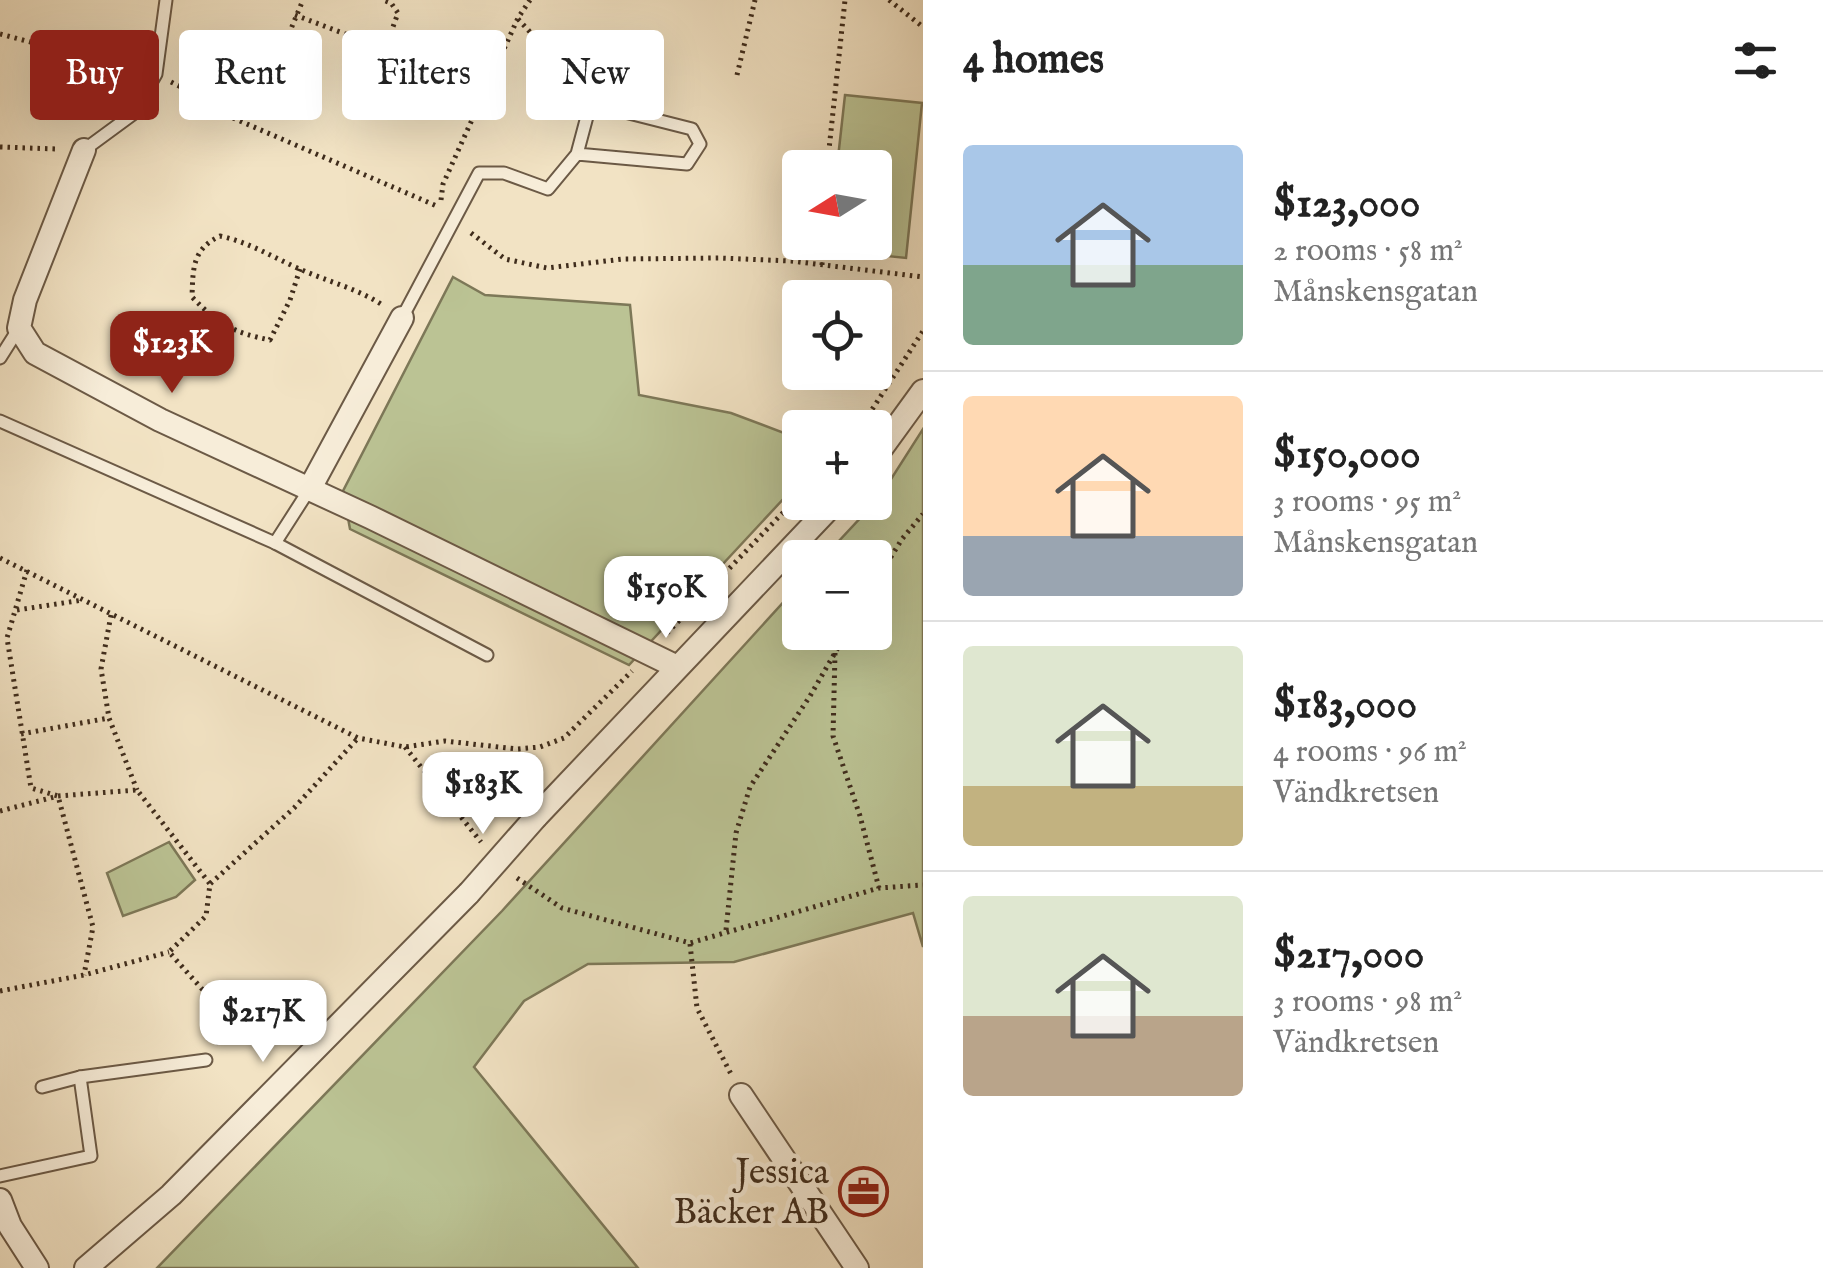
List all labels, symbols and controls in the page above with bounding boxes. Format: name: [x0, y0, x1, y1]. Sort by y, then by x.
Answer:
chip: Buy: [30, 30, 159, 120]
chip: Rent: [179, 30, 322, 120]
chip: Filters: [342, 30, 506, 120]
chip: New: [526, 30, 664, 120]
icon: filters: [1728, 33, 1783, 88]
text: 4 homes: [963, 34, 1104, 87]
north arrow: [782, 150, 892, 260]
map controls: [782, 150, 892, 650]
text: $123,000: [1273, 178, 1420, 231]
icon: home: [1043, 185, 1163, 305]
text: 2 rooms · 58 m²: [1273, 231, 1463, 272]
text: Månskensgatan: [1273, 272, 1478, 313]
button: locate: [782, 280, 892, 390]
pin: $123K: [102, 311, 242, 396]
text: $123K: [132, 323, 212, 364]
button: +: [782, 410, 892, 520]
text: $150,000: [1273, 429, 1421, 482]
icon: home: [1043, 436, 1163, 556]
text: 3 rooms · 95 m²: [1273, 482, 1461, 523]
text: Månskensgatan: [1273, 523, 1478, 564]
button: −: [782, 540, 892, 650]
pin: $150K: [596, 556, 736, 641]
text: $150K: [626, 568, 706, 609]
text: $183,000: [1273, 679, 1417, 732]
icon: home: [1043, 686, 1163, 806]
text: 4 rooms · 96 m²: [1273, 732, 1467, 773]
pin: $183K: [413, 752, 553, 837]
text: $183K: [444, 764, 522, 805]
text: Vändkretsen: [1273, 773, 1439, 814]
text: $217,000: [1273, 929, 1424, 982]
icon: home: [1043, 936, 1163, 1056]
pin: $217K: [193, 980, 333, 1065]
text: 3 rooms · 98 m²: [1273, 982, 1462, 1023]
text: $217K: [222, 992, 304, 1033]
text: Vändkretsen: [1273, 1023, 1439, 1064]
place label: Jessica Bäcker AB: [674, 1151, 830, 1236]
office icon: Jessica Bäcker AB: [838, 1165, 890, 1217]

